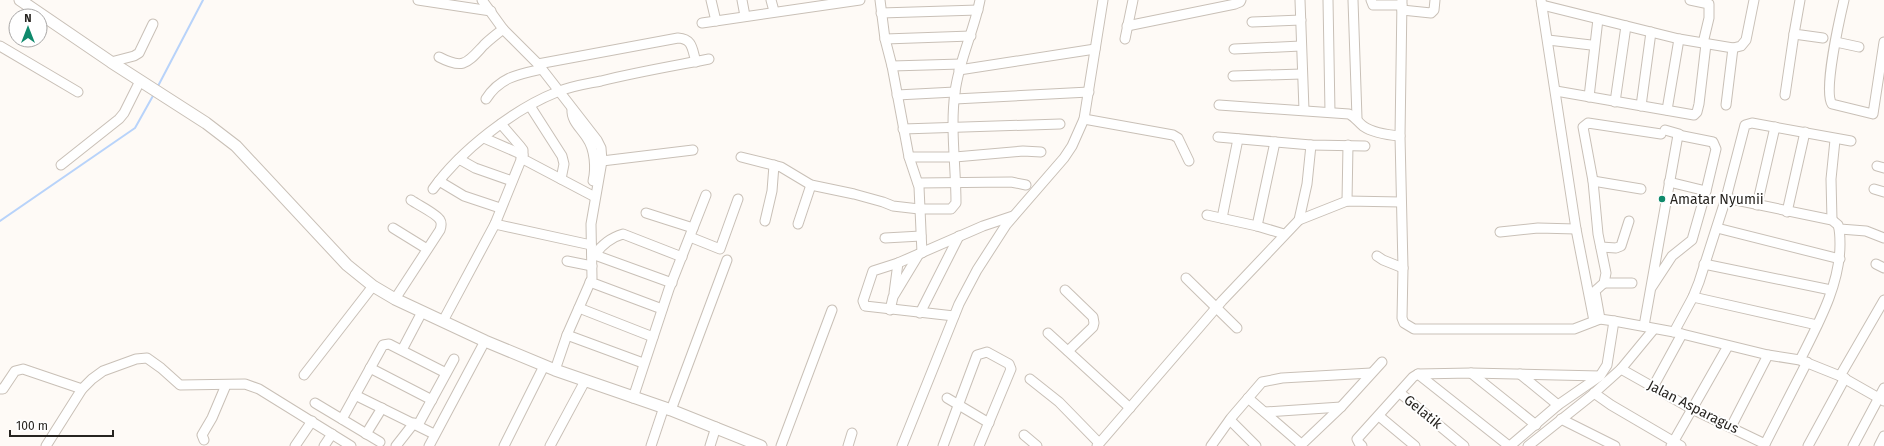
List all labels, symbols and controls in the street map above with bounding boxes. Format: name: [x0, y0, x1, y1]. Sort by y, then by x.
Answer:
north arrow: [8, 8, 48, 48]
text: N: [24, 12, 32, 25]
place label: Amatar Nyumii: [1670, 191, 1764, 208]
marker: Amatar Nyumii: [1657, 194, 1667, 204]
street label: Jalan Asparagus: [1645, 377, 1742, 437]
street label: Gelatik: [1400, 391, 1446, 433]
scale bar: [10, 412, 113, 438]
text: 100 m: [16, 419, 48, 433]

